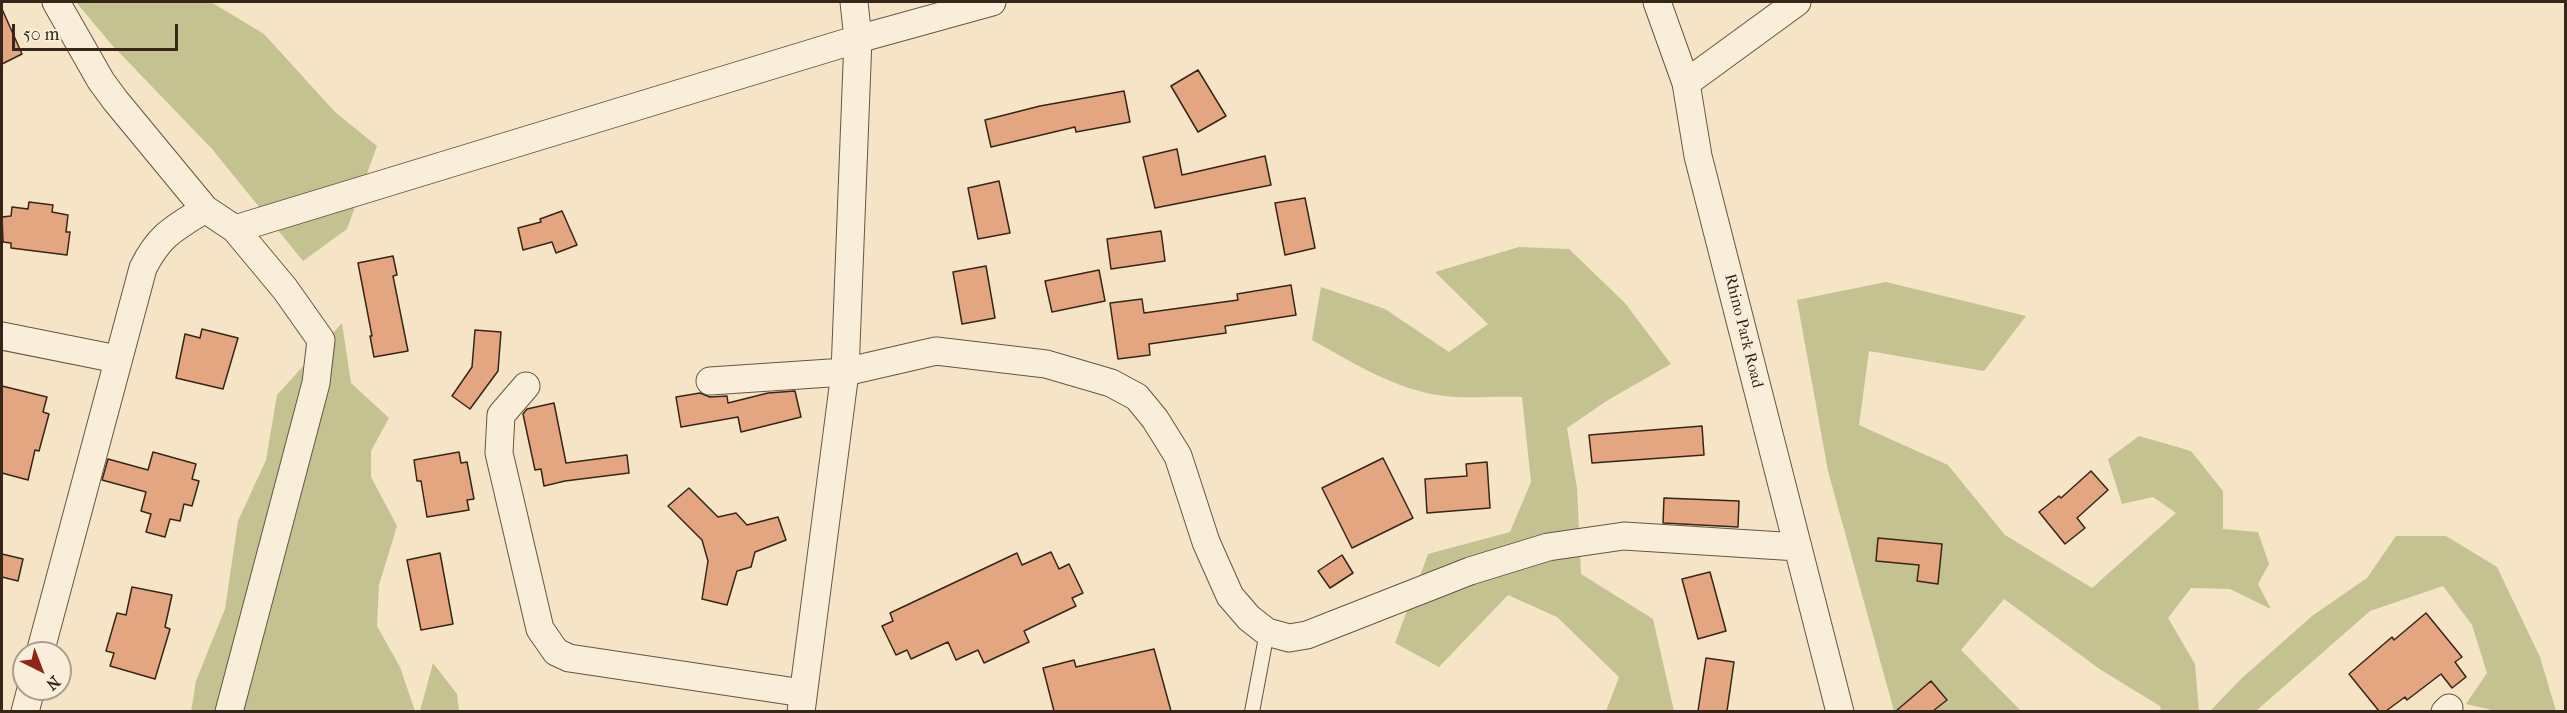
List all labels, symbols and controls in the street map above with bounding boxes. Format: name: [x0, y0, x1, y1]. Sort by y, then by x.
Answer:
scale bar: [15, 12, 182, 50]
text: 50 m: [23, 24, 59, 45]
street label: Rhino Park Road: [1720, 272, 1766, 390]
north arrow: [12, 641, 72, 701]
text: N: [42, 672, 64, 694]

